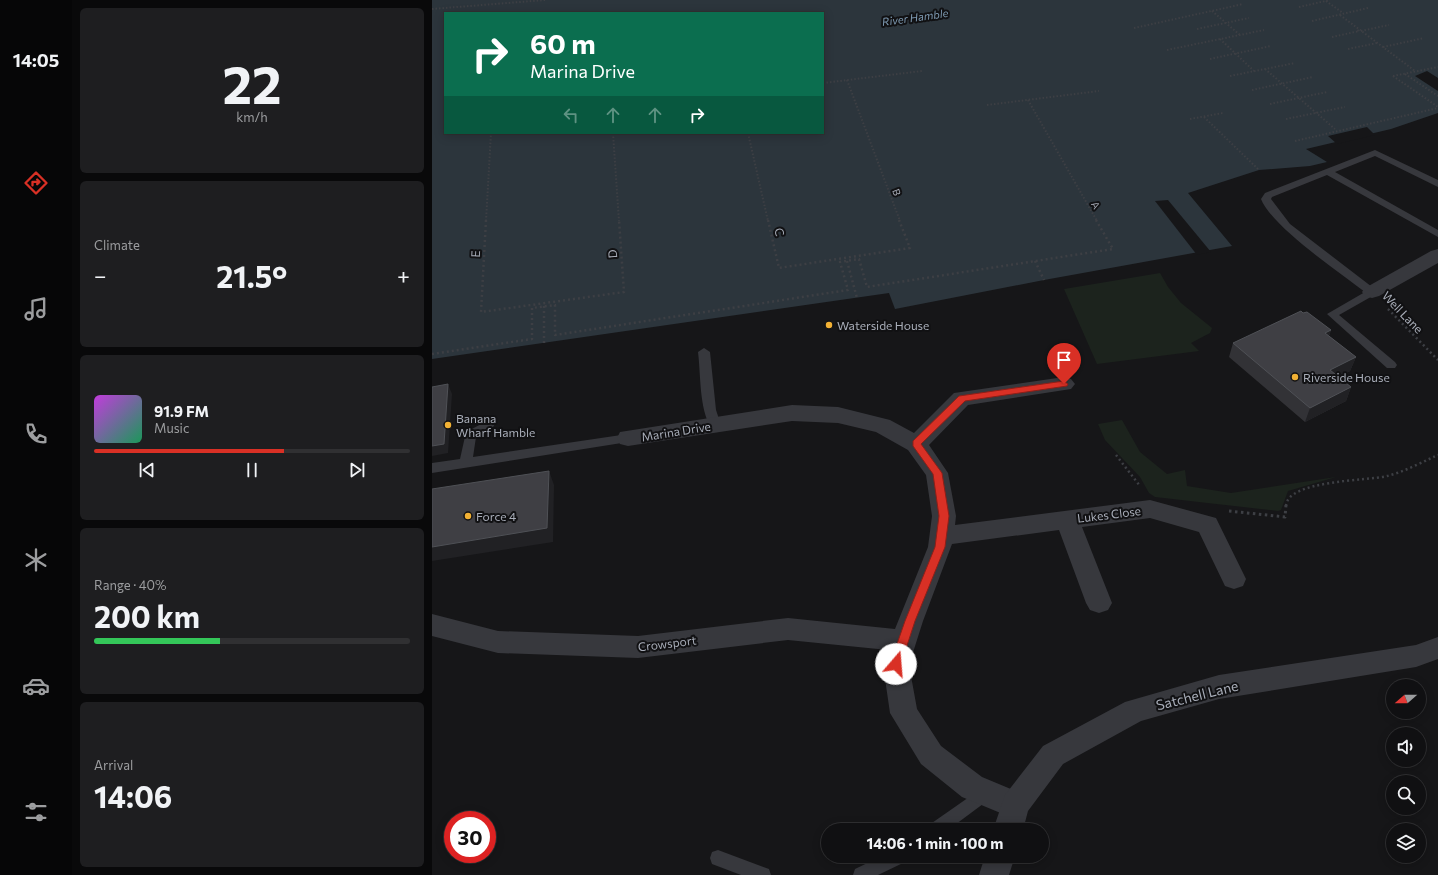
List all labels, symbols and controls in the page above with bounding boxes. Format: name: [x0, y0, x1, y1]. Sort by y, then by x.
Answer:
water label: River Hamble: [881, 6, 949, 28]
text: 60 m: [530, 26, 596, 60]
icon: right: [464, 28, 516, 80]
text: 14:05: [13, 49, 59, 71]
text: 22: [222, 51, 282, 115]
text: Marina Drive: [530, 60, 635, 82]
icon: left: [560, 104, 582, 126]
icon: ahead: [602, 104, 624, 126]
icon: ahead: [644, 104, 666, 126]
icon: right: [686, 104, 708, 126]
text: km/h: [236, 109, 268, 125]
icon: directions: [22, 169, 50, 197]
street label: B: [890, 187, 904, 198]
street label: A: [1089, 199, 1103, 211]
street label: C: [772, 226, 788, 238]
text: Climate: [94, 237, 140, 253]
street label: D: [605, 249, 619, 259]
street label: E: [468, 250, 482, 258]
text: 21.5°: [216, 257, 287, 294]
text: −: [94, 262, 107, 289]
text: +: [397, 262, 410, 289]
street label: Well Lane: [1380, 288, 1426, 336]
icon: music: [22, 295, 50, 323]
place label: Waterside House: [837, 318, 929, 332]
marker: Waterside House: [824, 320, 834, 330]
pin: [1047, 343, 1081, 384]
icon: arrive: [1053, 349, 1075, 371]
place label: Riverside House: [1303, 370, 1390, 384]
marker: Riverside House: [1290, 372, 1300, 382]
text: 91.9 FM: [154, 402, 209, 420]
place label: Banana Wharf Hamble: [456, 411, 535, 439]
street label: Marina Drive: [640, 419, 712, 443]
icon: phone: [22, 420, 50, 448]
text: Music: [154, 420, 189, 436]
marker: Banana Wharf Hamble: [443, 420, 453, 430]
icon: previous: [136, 459, 158, 481]
icon: pause: [241, 459, 263, 481]
icon: next: [346, 459, 368, 481]
street label: Lukes Close: [1076, 503, 1142, 525]
place label: Force 4: [476, 509, 516, 523]
marker: Force 4: [463, 511, 473, 521]
icon: climate: [22, 546, 50, 574]
text: Range · 40%: [94, 577, 166, 593]
text: 200 km: [94, 597, 200, 634]
street label: Crowsport: [637, 632, 697, 654]
position arrow: [875, 643, 917, 685]
icon: car: [22, 672, 50, 700]
street label: Satchell Lane: [1154, 677, 1240, 713]
north arrow: [1386, 679, 1426, 719]
map controls: [1386, 679, 1426, 863]
button: sound: [1386, 727, 1426, 767]
text: Arrival: [94, 757, 133, 773]
button: search: [1386, 775, 1426, 815]
text: 14:06: [94, 777, 172, 814]
icon: filters: [22, 798, 50, 826]
speed limit sign: 30: [444, 811, 496, 863]
button: layers: [1386, 823, 1426, 863]
text: 14:06 · 1 min · 100 m: [867, 834, 1003, 852]

